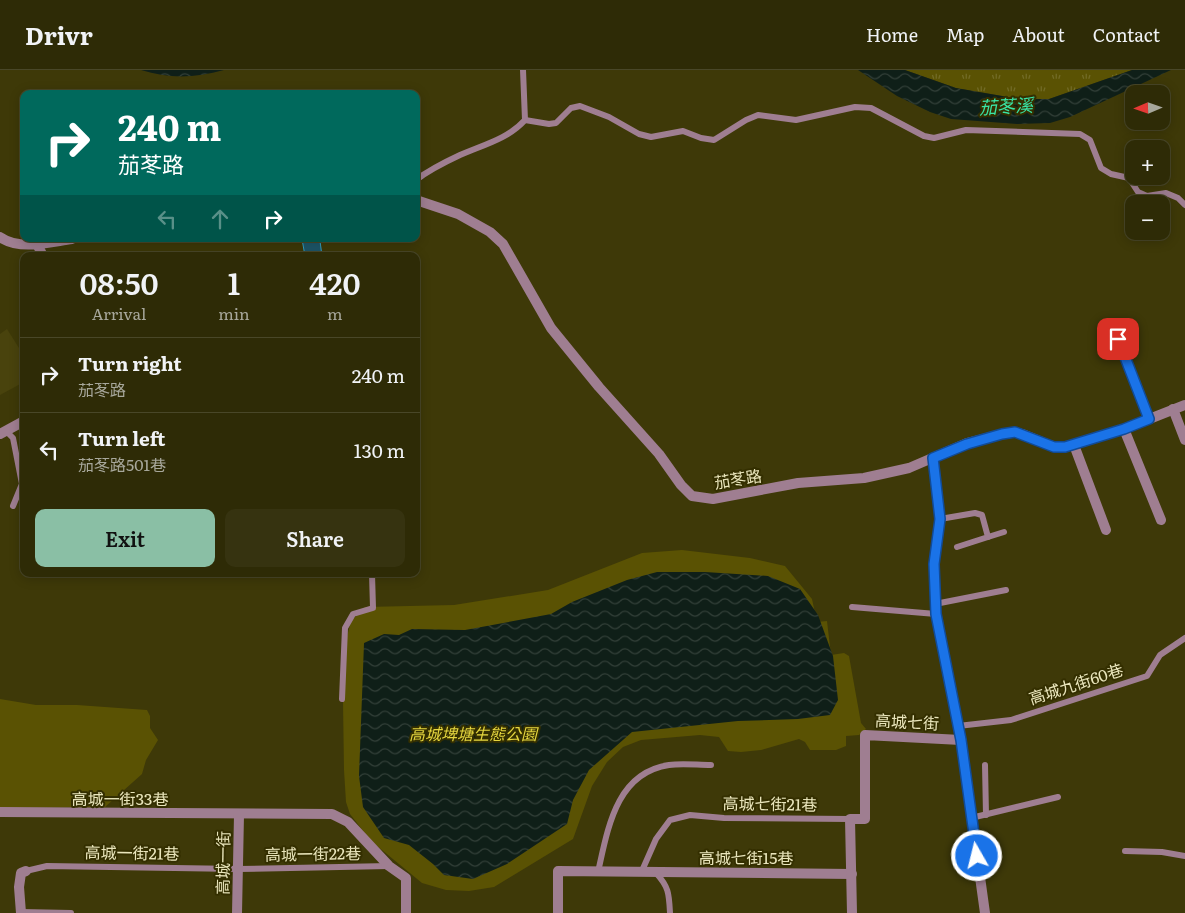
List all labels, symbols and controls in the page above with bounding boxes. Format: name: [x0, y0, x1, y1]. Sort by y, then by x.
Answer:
text: Drivr: [25, 17, 93, 52]
text: Home: [866, 21, 918, 48]
text: Map: [946, 21, 984, 48]
text: About: [1012, 21, 1065, 48]
text: Contact: [1093, 21, 1160, 48]
north arrow: [1125, 85, 1170, 130]
map controls: [1125, 85, 1170, 240]
water label: 茄苳溪: [978, 90, 1037, 120]
text: 240 m: [118, 100, 221, 152]
icon: right: [35, 110, 100, 175]
button: +: [1125, 140, 1170, 185]
text: 茄苳路: [118, 147, 184, 180]
button: −: [1125, 195, 1170, 240]
icon: left: [153, 205, 181, 233]
icon: ahead: [206, 205, 234, 233]
icon: right: [259, 205, 287, 233]
text: 08:50: [80, 260, 159, 304]
text: 1: [228, 260, 240, 304]
text: 420: [309, 260, 360, 304]
text: Arrival: [92, 301, 146, 325]
text: min: [218, 301, 250, 325]
text: m: [327, 301, 343, 325]
pin: [1097, 318, 1139, 360]
icon: arrive: [1104, 325, 1132, 353]
text: Turn right: [78, 349, 182, 377]
icon: right: [35, 361, 63, 389]
text: 240 m: [352, 361, 405, 389]
text: 茄苳路: [78, 377, 126, 401]
text: Turn left: [78, 424, 165, 452]
icon: left: [35, 436, 63, 464]
text: 130 m: [354, 436, 405, 464]
text: 茄苳路501巷: [78, 452, 166, 476]
street label: 茄苳路: [712, 462, 763, 494]
button: Exit: [35, 509, 215, 567]
button: Share: [225, 509, 405, 567]
street label: 高城九街60巷: [1025, 657, 1126, 710]
street label: 高城七街: [874, 707, 940, 735]
park label: 高城埤塘生態公園: [409, 721, 539, 745]
street label: 高城一街33巷: [72, 786, 168, 810]
street label: 高城七街21巷: [723, 790, 818, 816]
position arrow: [950, 829, 1002, 881]
street label: 高城一街: [209, 831, 235, 895]
street label: 高城一街21巷: [85, 839, 180, 865]
street label: 高城一街22巷: [265, 840, 361, 866]
street label: 高城七街15巷: [699, 845, 793, 869]

